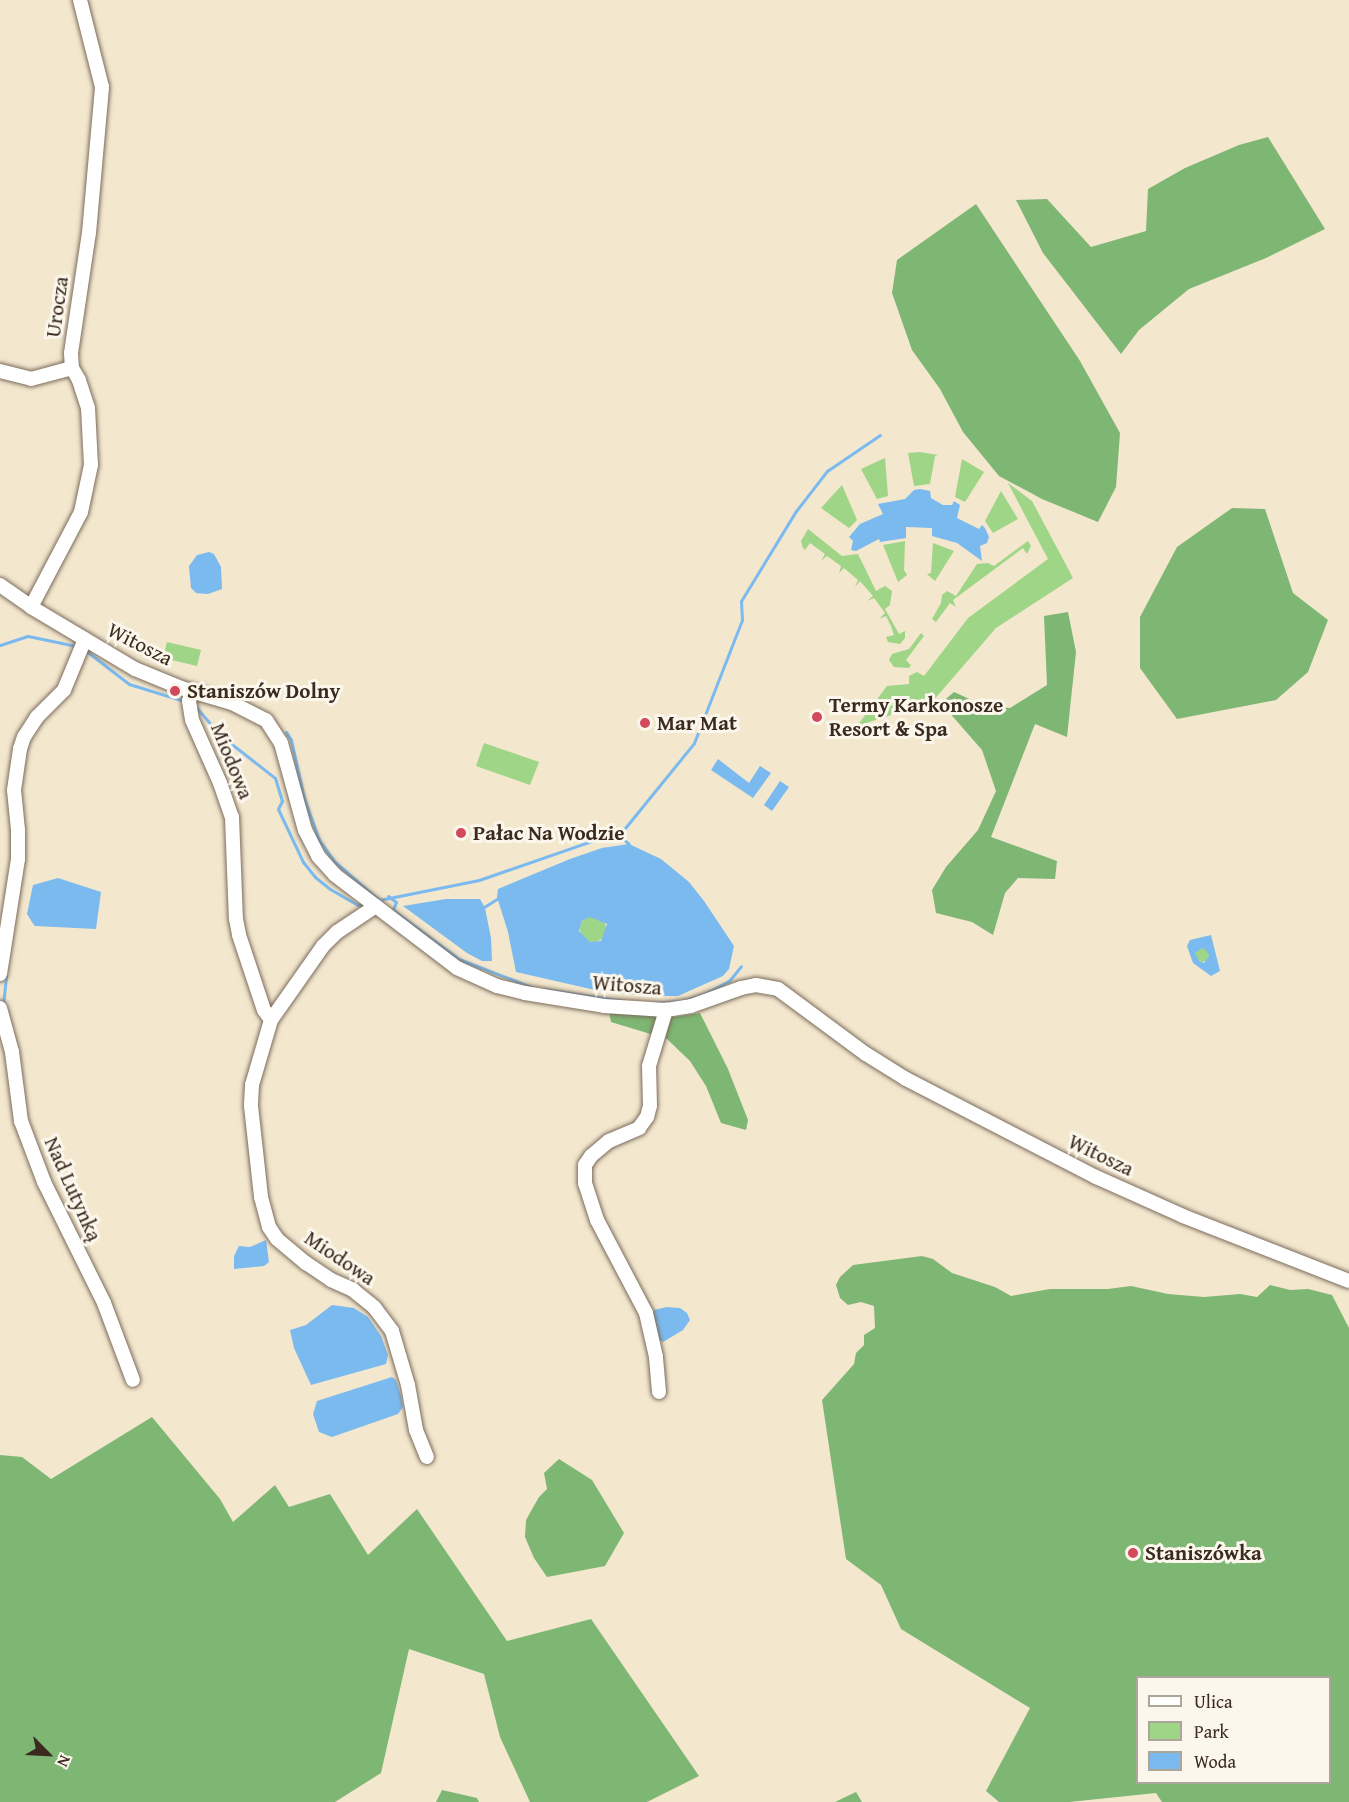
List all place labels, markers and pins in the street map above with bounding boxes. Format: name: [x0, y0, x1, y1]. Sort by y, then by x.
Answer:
place label: Staniszów Dolny: [187, 678, 340, 704]
marker: Staniszów Dolny: [168, 684, 182, 698]
place label: Termy Karkonosze Resort & Spa: [829, 692, 1003, 742]
place label: Mar Mat: [657, 710, 737, 736]
marker: Termy Karkonosze Resort & Spa: [810, 710, 824, 724]
marker: Mar Mat: [638, 716, 652, 730]
place label: Pałac Na Wodzie: [473, 820, 625, 846]
marker: Pałac Na Wodzie: [454, 826, 468, 840]
place label: Staniszówka: [1145, 1540, 1262, 1566]
marker: Staniszówka: [1126, 1546, 1140, 1560]

